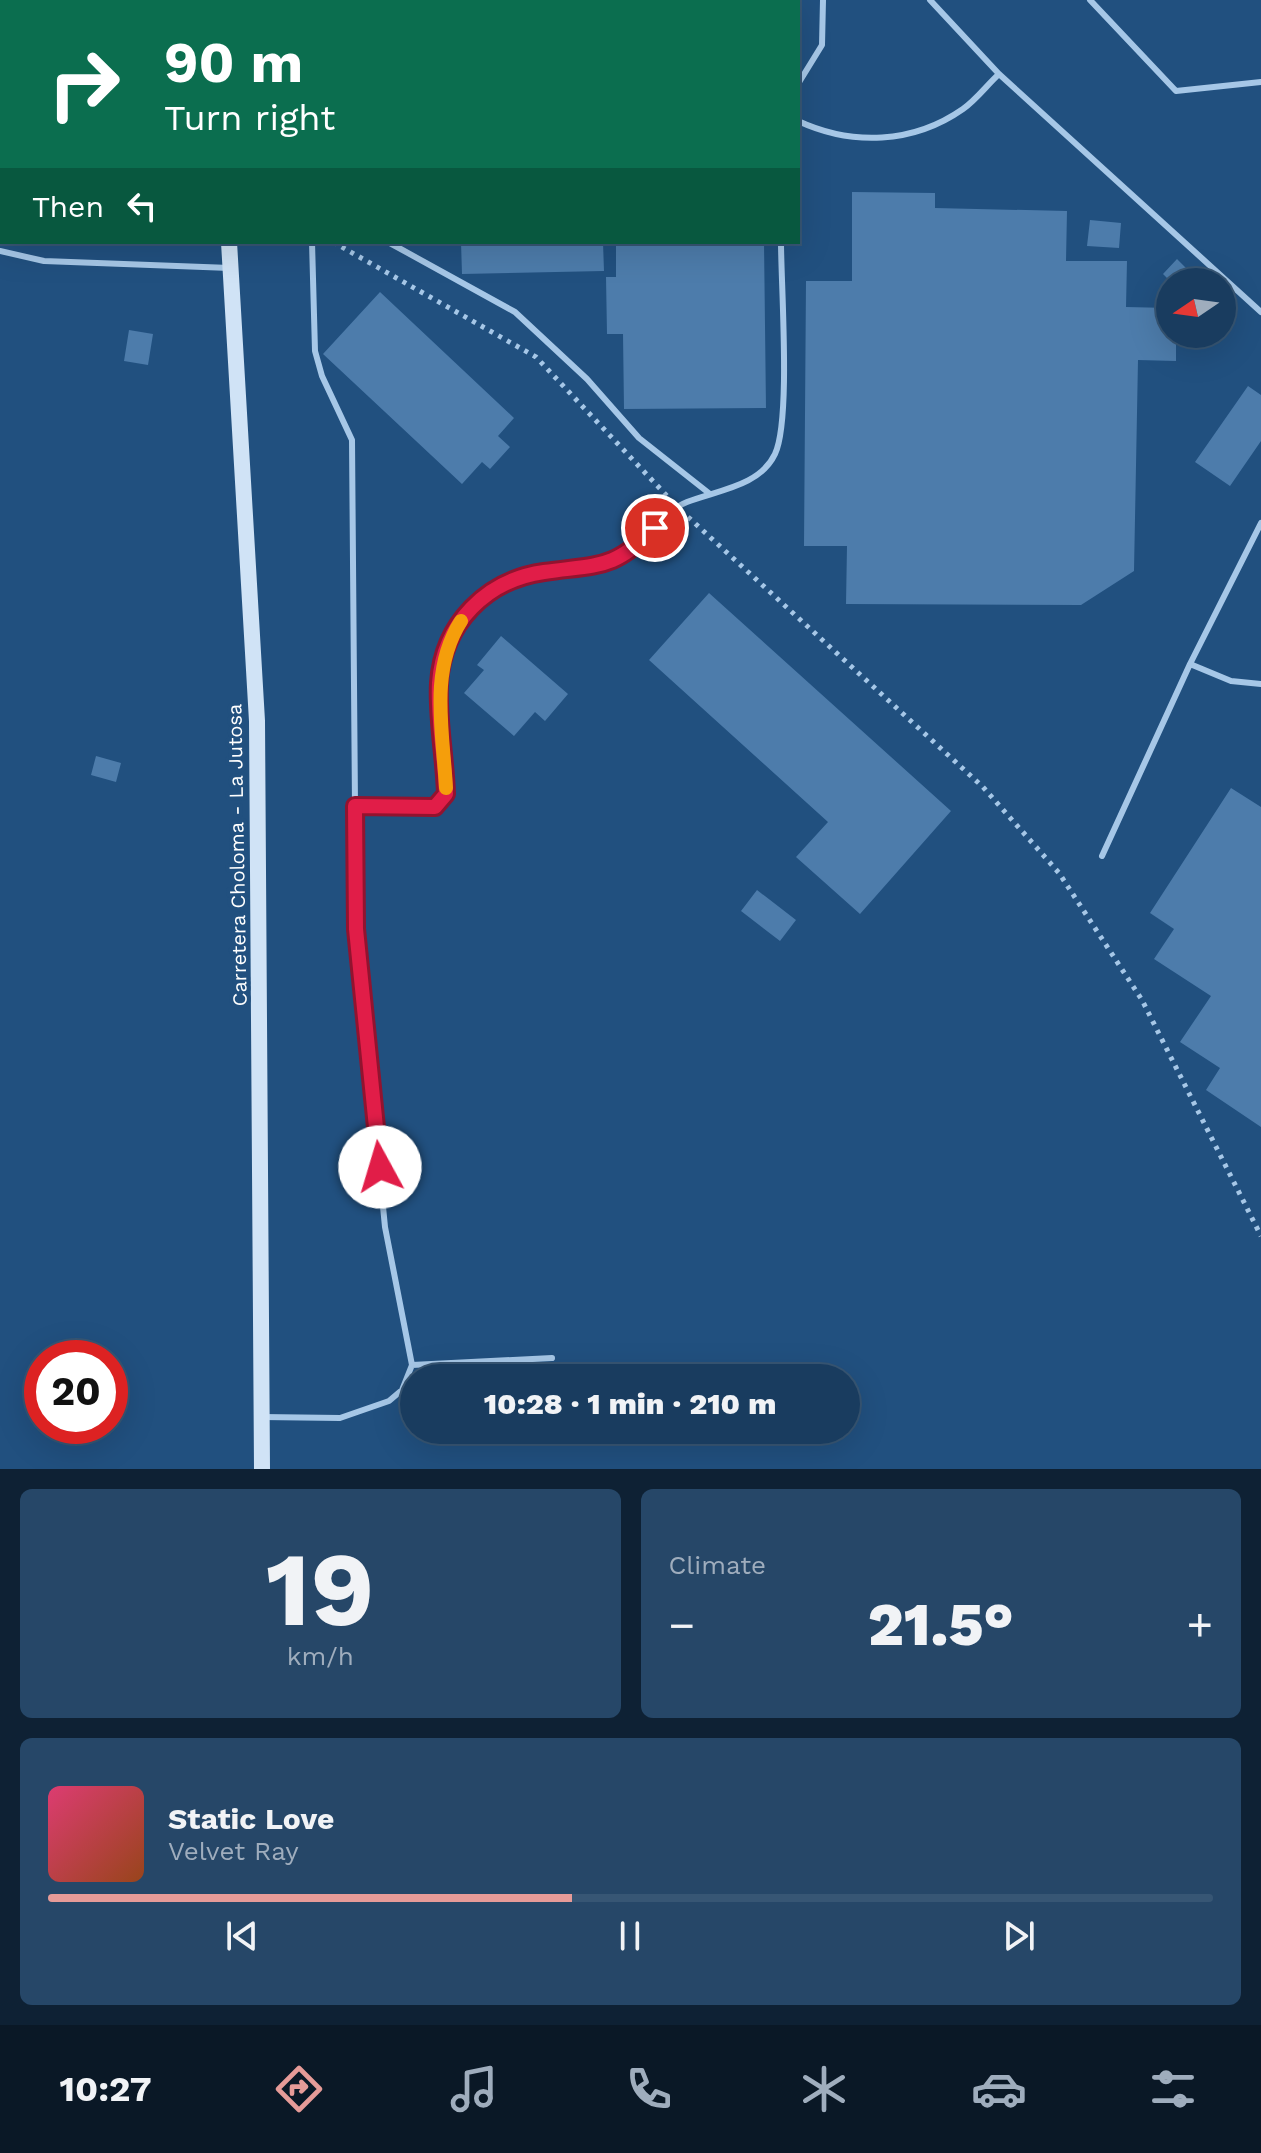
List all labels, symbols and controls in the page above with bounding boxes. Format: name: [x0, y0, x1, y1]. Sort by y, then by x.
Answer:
text: 90 m: [164, 30, 303, 96]
icon: right: [32, 32, 136, 136]
text: Turn right: [164, 97, 335, 139]
icon: left: [120, 184, 164, 228]
text: Then: [32, 189, 104, 224]
north arrow: [1156, 268, 1236, 348]
map controls: [1156, 268, 1236, 348]
pin: [621, 494, 689, 562]
icon: arrive: [633, 506, 677, 550]
street label: Carretera Choloma - La Jutosa: [222, 704, 252, 1006]
position arrow: [338, 1125, 422, 1209]
speed limit sign: 20: [24, 1340, 128, 1444]
text: 10:28 · 1 min · 210 m: [484, 1386, 776, 1421]
text: 19: [266, 1528, 375, 1650]
text: Climate: [669, 1550, 766, 1580]
text: 21.5°: [868, 1589, 1014, 1660]
text: −: [669, 1599, 695, 1651]
text: +: [1186, 1599, 1213, 1651]
text: km/h: [287, 1641, 354, 1671]
text: Static Love: [168, 1801, 334, 1836]
text: Velvet Ray: [168, 1836, 299, 1866]
icon: previous: [220, 1914, 264, 1958]
icon: pause: [608, 1914, 652, 1958]
icon: next: [997, 1914, 1041, 1958]
icon: directions: [271, 2061, 327, 2117]
icon: music: [446, 2061, 502, 2117]
icon: phone: [621, 2061, 677, 2117]
icon: climate: [796, 2061, 852, 2117]
icon: car: [971, 2061, 1027, 2117]
icon: filters: [1145, 2061, 1201, 2117]
text: 10:27: [59, 2068, 152, 2110]

